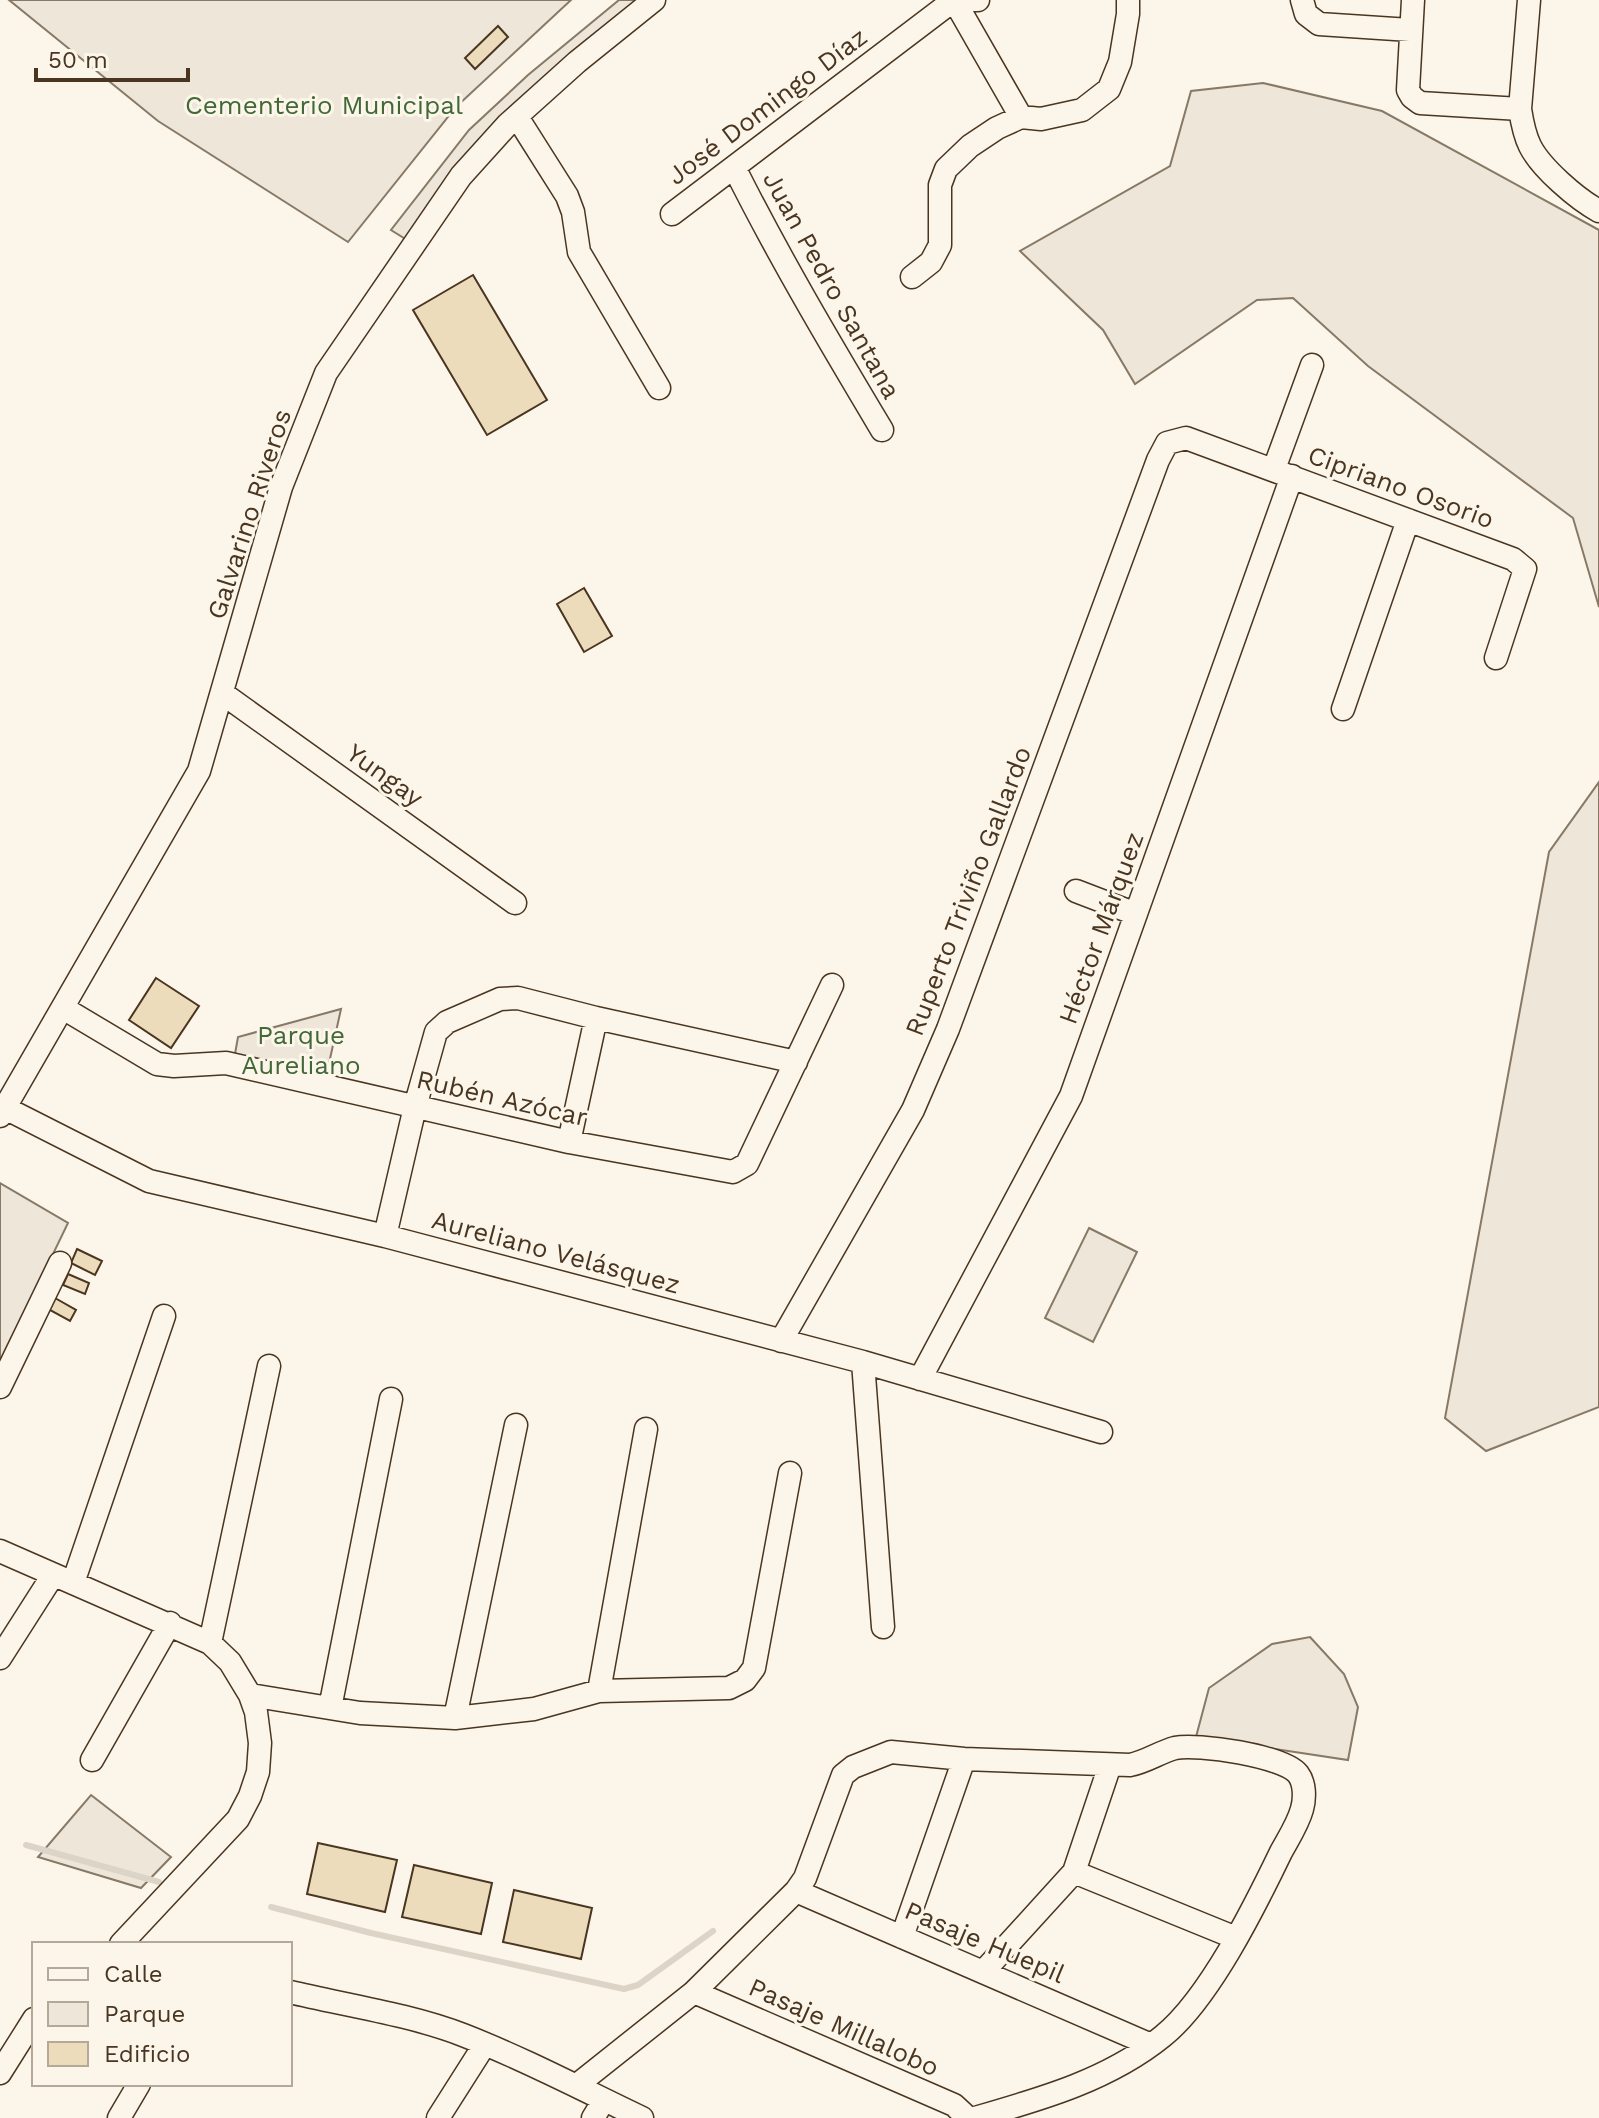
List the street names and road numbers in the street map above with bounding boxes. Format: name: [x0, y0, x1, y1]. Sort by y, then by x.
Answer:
street label: José Domingo Díaz: [661, 21, 873, 191]
street label: Juan Pedro Santana: [757, 166, 907, 404]
street label: Galvarino Riveros: [201, 405, 297, 623]
street label: Cipriano Osorio: [1304, 439, 1498, 535]
street label: Yungay: [341, 737, 429, 813]
street label: Ruperto Triviño Gallardo: [899, 742, 1037, 1040]
street label: Héctor Márquez: [1052, 828, 1150, 1028]
street label: Rubén Azócar: [414, 1064, 590, 1132]
street label: Aureliano Velásquez: [429, 1204, 683, 1300]
street label: Pasaje Huepil: [900, 1895, 1070, 1989]
street label: Pasaje Millalobo: [744, 1972, 944, 2082]

